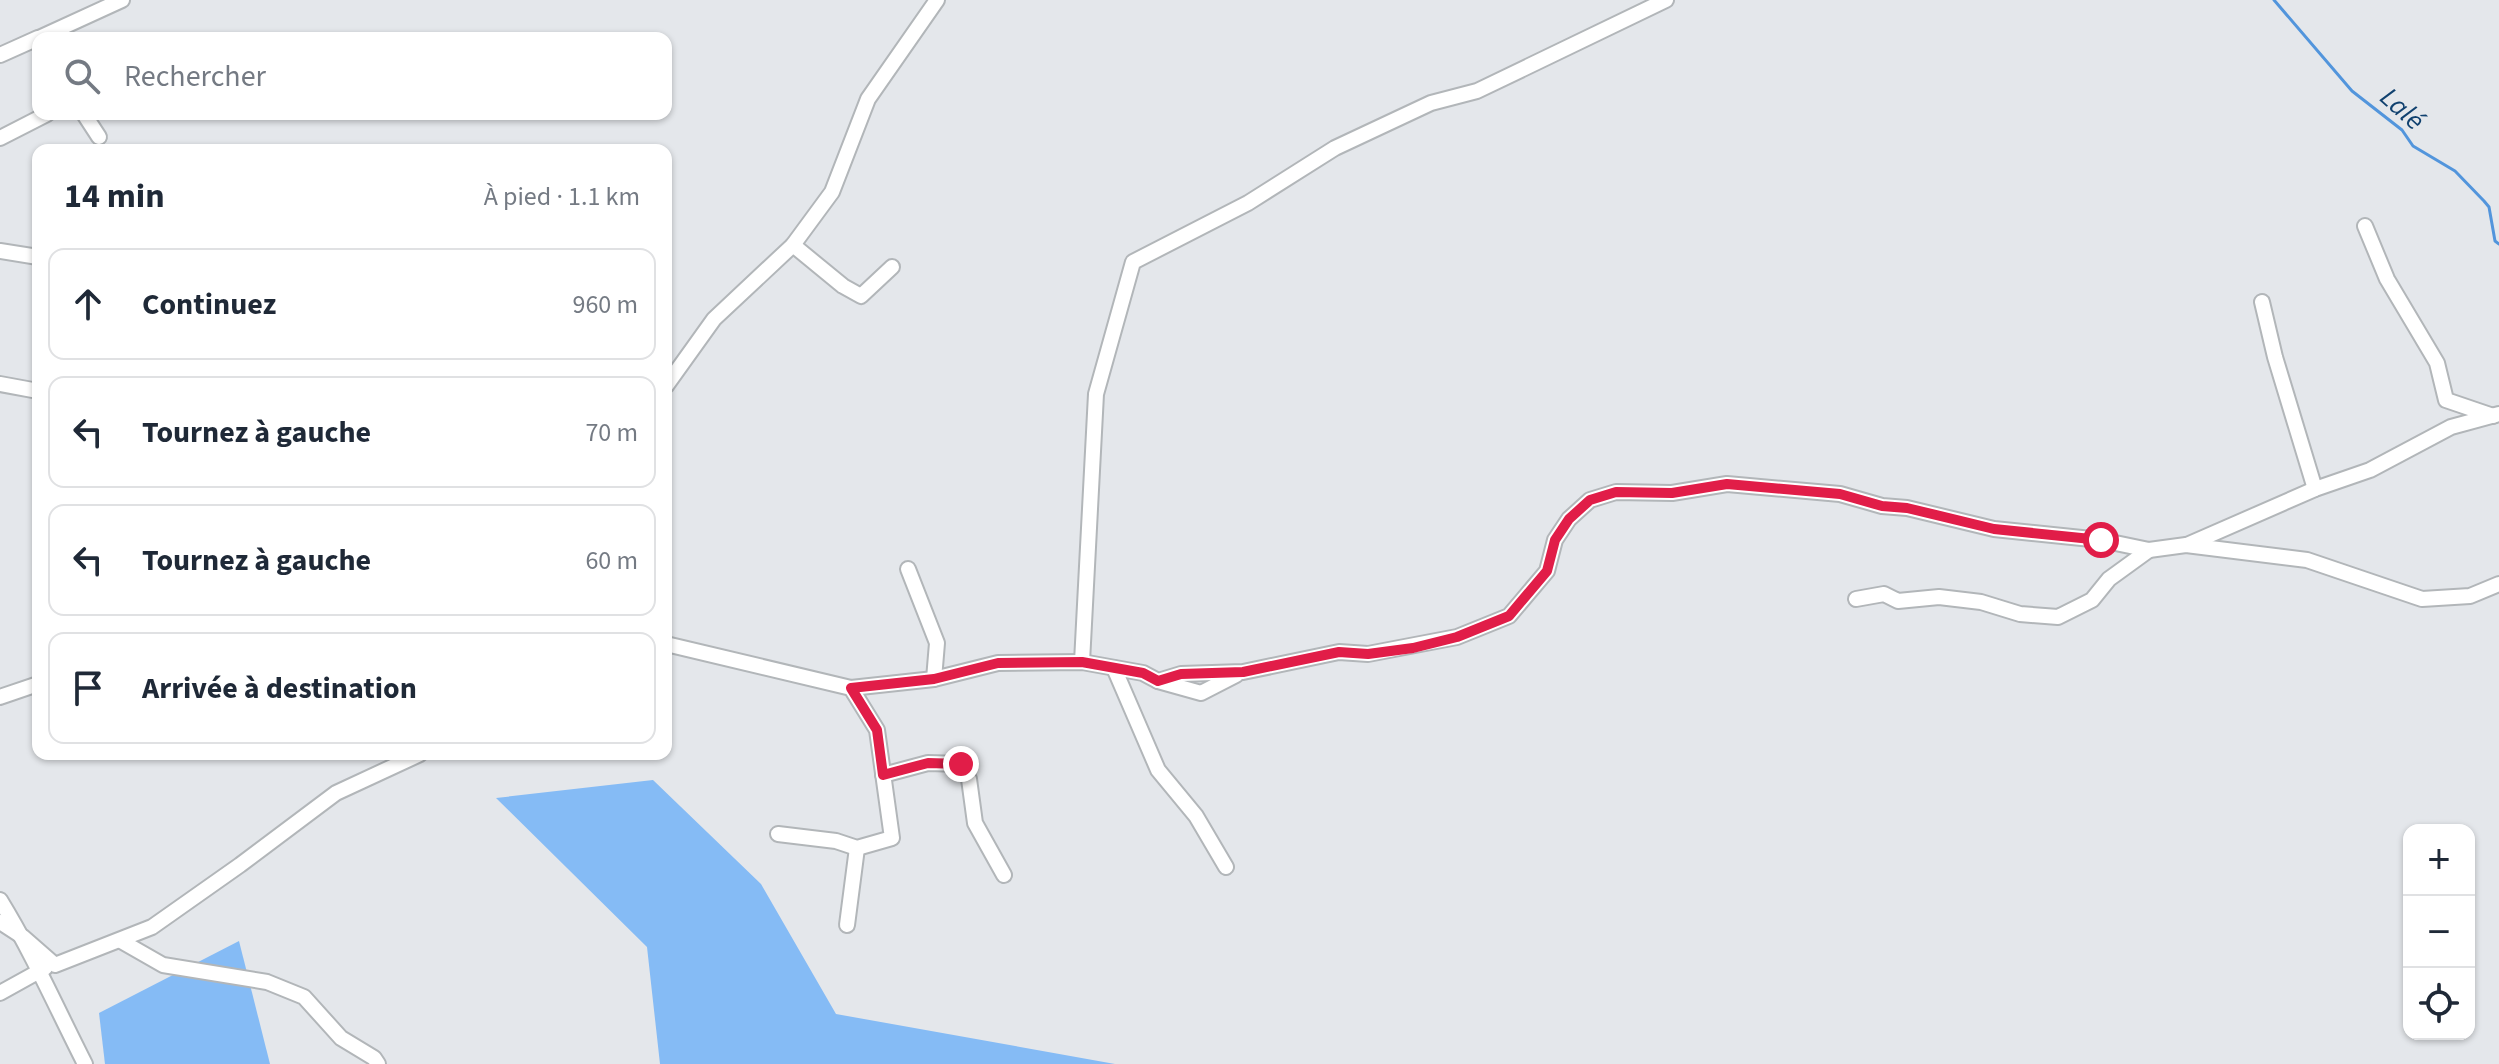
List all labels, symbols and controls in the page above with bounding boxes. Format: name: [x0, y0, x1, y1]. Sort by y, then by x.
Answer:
search box: [32, 32, 672, 120]
icon: search: [60, 54, 104, 98]
text: Rechercher: [124, 55, 266, 98]
water label: Lalé: [2371, 78, 2434, 140]
text: 14 min: [64, 172, 165, 221]
text: À pied · 1.1 km: [484, 178, 640, 215]
icon: ahead: [66, 282, 110, 326]
text: Continuez: [142, 283, 276, 326]
text: 960 m: [572, 286, 638, 323]
icon: left: [66, 410, 110, 454]
text: Tournez à gauche: [142, 411, 371, 454]
text: 70 m: [585, 414, 638, 451]
route start: [2083, 522, 2119, 558]
icon: left: [66, 538, 110, 582]
text: Tournez à gauche: [142, 539, 371, 582]
text: 60 m: [585, 542, 638, 579]
icon: arrive: [66, 666, 110, 710]
text: Arrivée à destination: [142, 667, 417, 710]
route end: [943, 746, 979, 782]
map controls: [2403, 824, 2475, 1040]
button: +: [2403, 824, 2475, 896]
button: −: [2403, 896, 2475, 968]
button: locate: [2403, 968, 2475, 1040]

